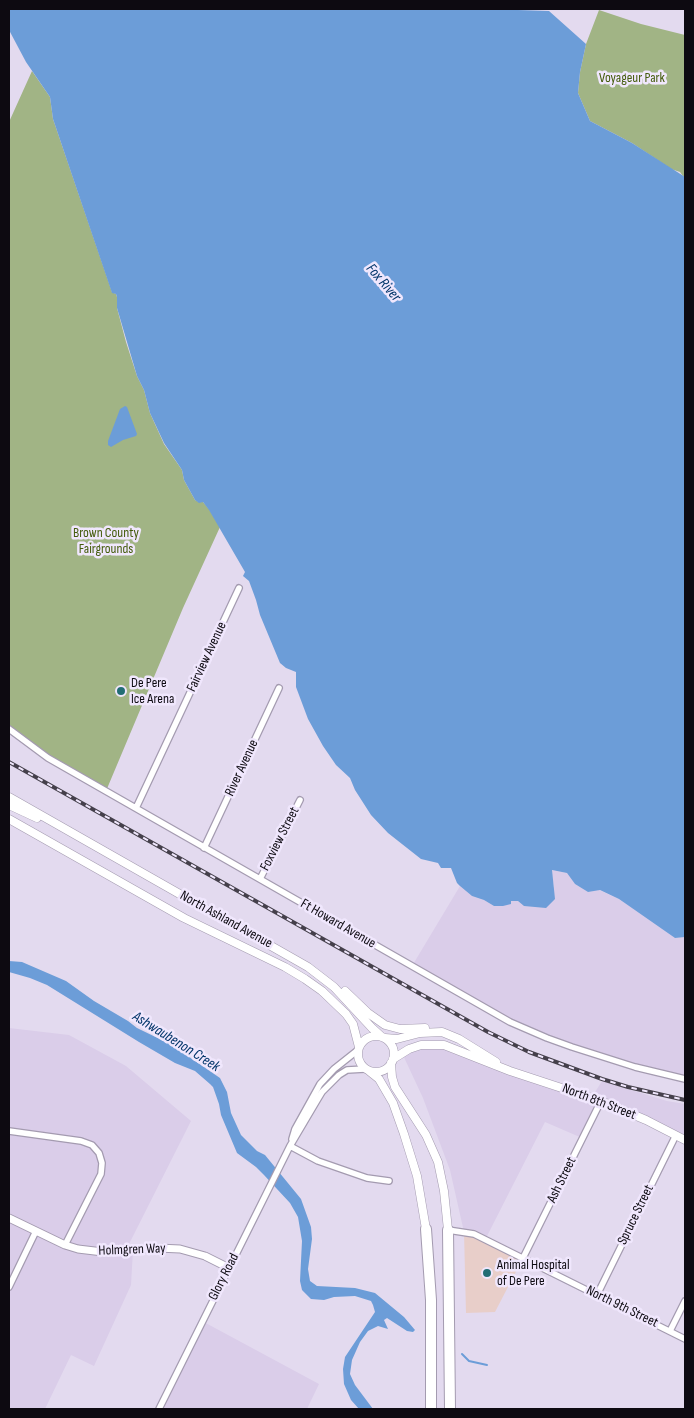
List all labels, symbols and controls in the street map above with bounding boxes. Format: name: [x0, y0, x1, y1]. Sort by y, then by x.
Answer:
park label: Voyageur Park: [599, 70, 665, 86]
water label: Fox River: [362, 260, 404, 306]
park label: Brown County Fairgrounds: [73, 525, 139, 558]
street label: Fairview Avenue: [184, 619, 230, 695]
place label: De Pere Ice Arena: [131, 675, 174, 708]
marker: De Pere Ice Arena: [115, 685, 127, 697]
street label: River Avenue: [222, 737, 262, 799]
street label: Foxview Street: [257, 804, 303, 874]
street label: North Ashland Avenue: [177, 888, 275, 952]
street label: Ft Howard Avenue: [297, 896, 379, 952]
water label: Ashwaubenon Creek: [129, 1008, 223, 1076]
street label: North 8th Street: [560, 1080, 638, 1124]
street label: Ash Street: [544, 1154, 580, 1206]
street label: Spruce Street: [614, 1182, 658, 1248]
street label: Holmgren Way: [98, 1240, 166, 1260]
street label: Glory Road: [205, 1251, 243, 1303]
place label: Animal Hospital of De Pere: [497, 1257, 570, 1290]
marker: Animal Hospital of De Pere: [481, 1267, 493, 1279]
street label: North 9th Street: [583, 1282, 661, 1332]

